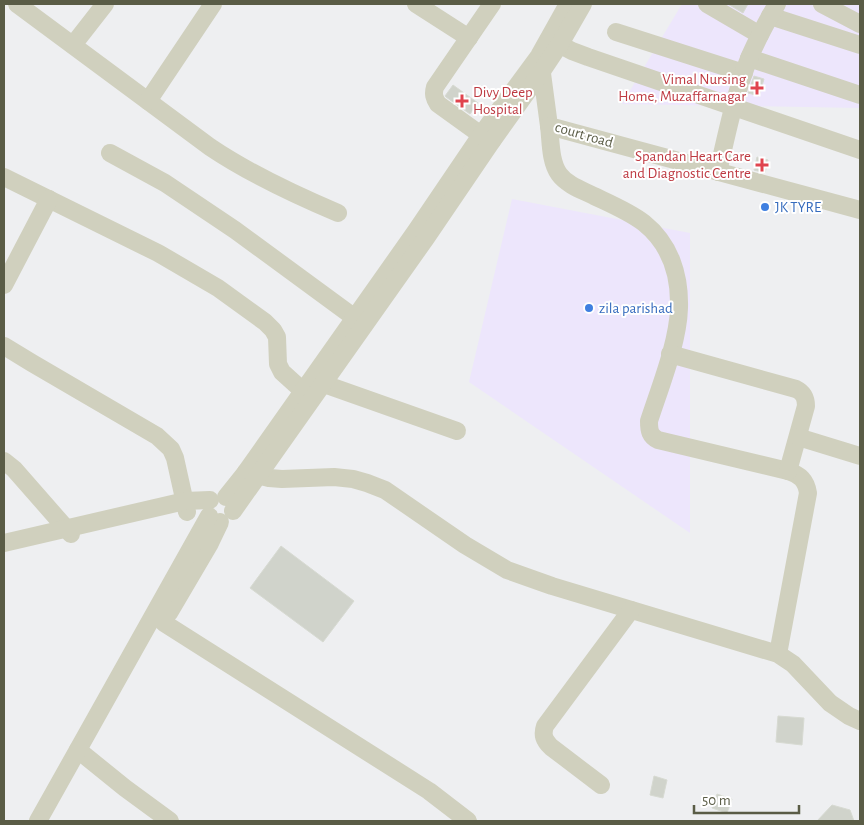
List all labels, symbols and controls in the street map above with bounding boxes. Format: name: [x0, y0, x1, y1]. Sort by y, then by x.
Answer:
place label: Vimal Nursing Home, Muzaffarnagar: [618, 72, 747, 104]
marker: Vimal Nursing Home, Muzaffarnagar: [750, 81, 764, 95]
place label: Divy Deep Hospital: [473, 85, 533, 117]
marker: Divy Deep Hospital: [455, 94, 469, 108]
street label: court road: [553, 120, 615, 150]
place label: Spandan Heart Care and Diagnostic Centre: [623, 149, 751, 181]
marker: Spandan Heart Care and Diagnostic Centre: [755, 158, 769, 172]
place label: JK TYRE: [775, 200, 821, 215]
marker: JK TYRE: [759, 201, 771, 213]
place label: zila parishad: [599, 301, 673, 316]
marker: zila parishad: [583, 302, 595, 314]
scale bar: [694, 782, 799, 814]
text: 50 m: [702, 793, 731, 808]

